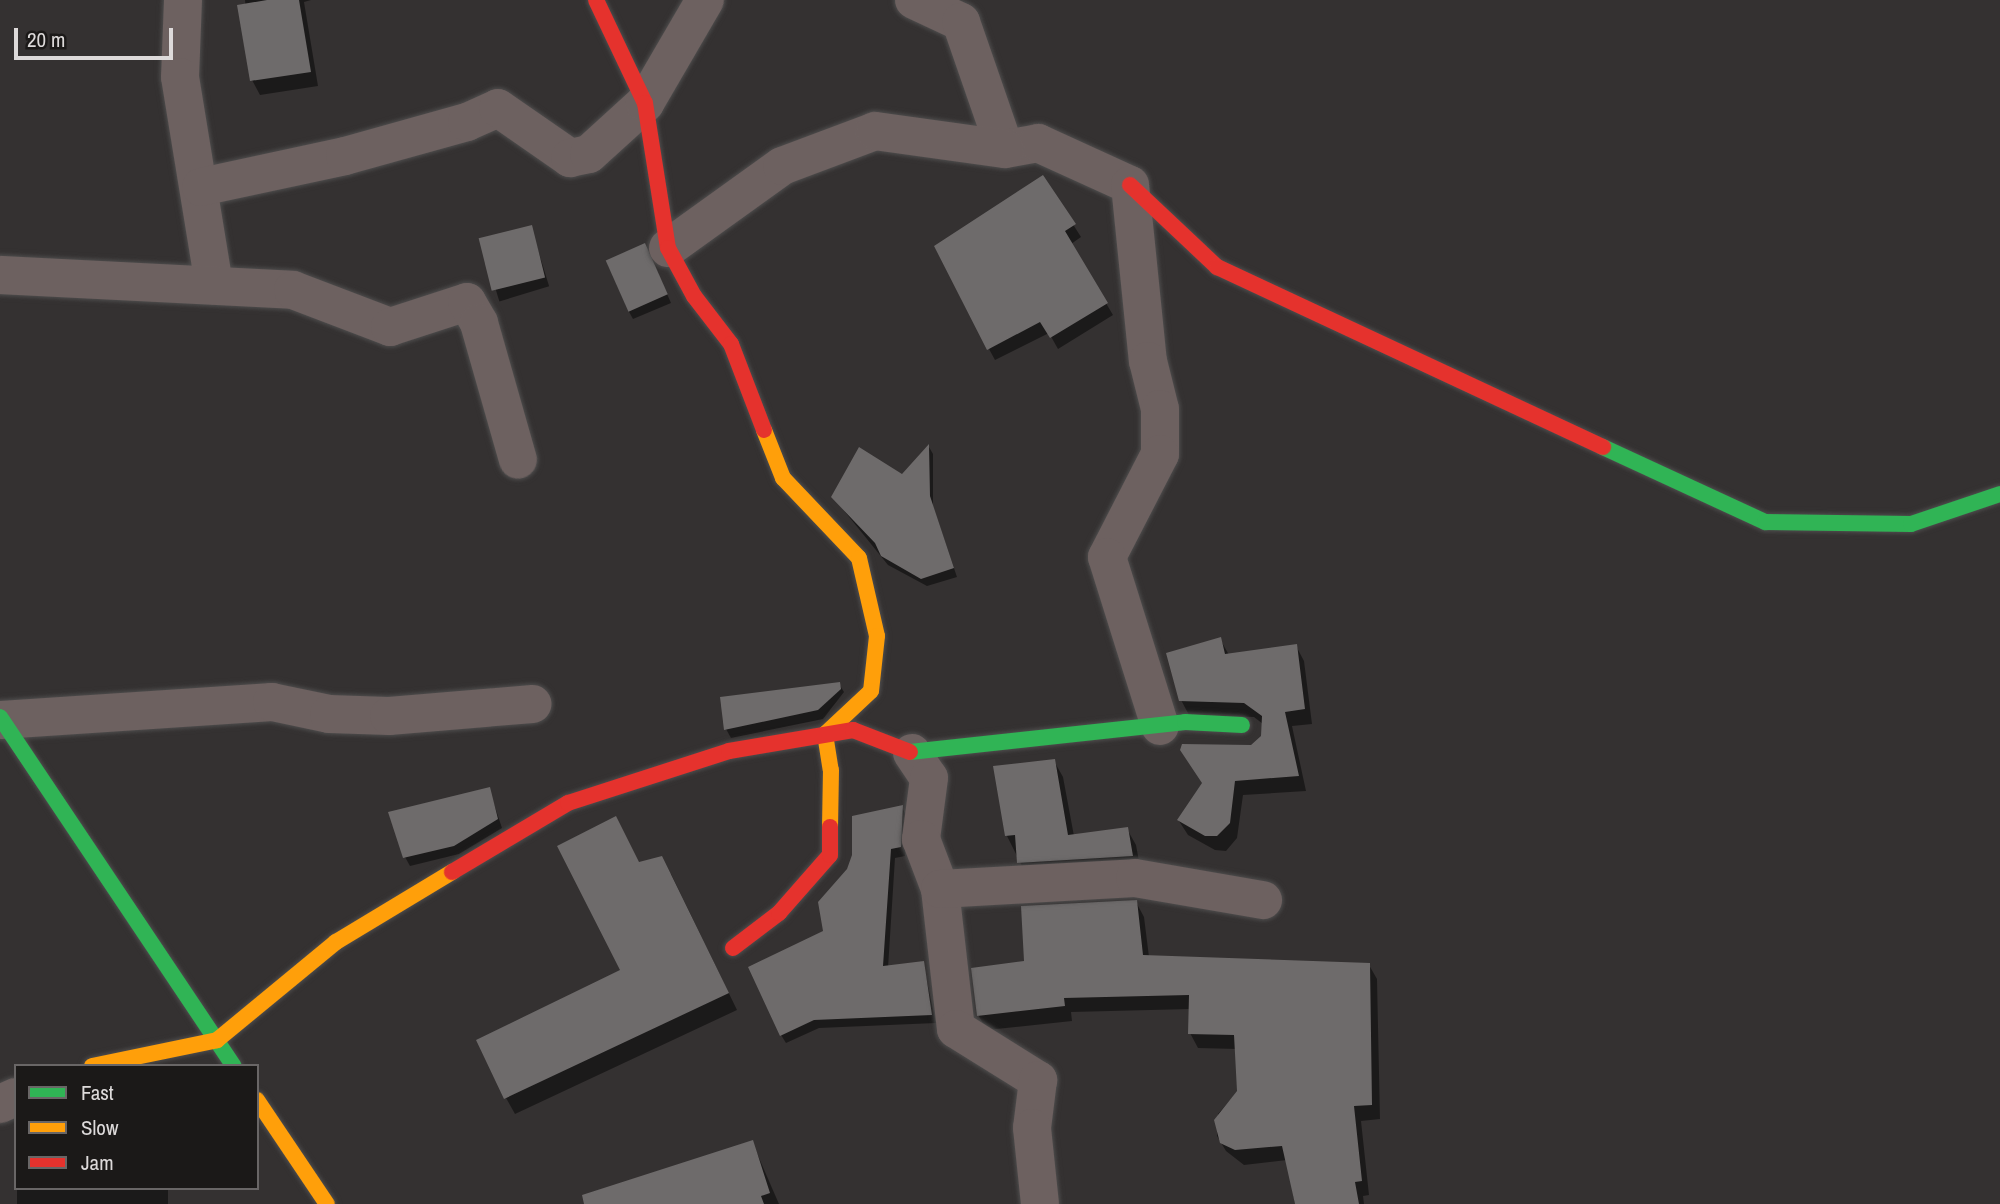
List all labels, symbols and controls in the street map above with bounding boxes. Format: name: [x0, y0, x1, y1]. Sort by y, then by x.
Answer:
scale bar: [18, 14, 177, 58]
text: 20 m: [27, 25, 65, 54]
legend: [14, 1064, 259, 1190]
text: Fast: [81, 1078, 114, 1107]
text: Slow: [81, 1113, 118, 1142]
text: Jam: [81, 1148, 114, 1177]

